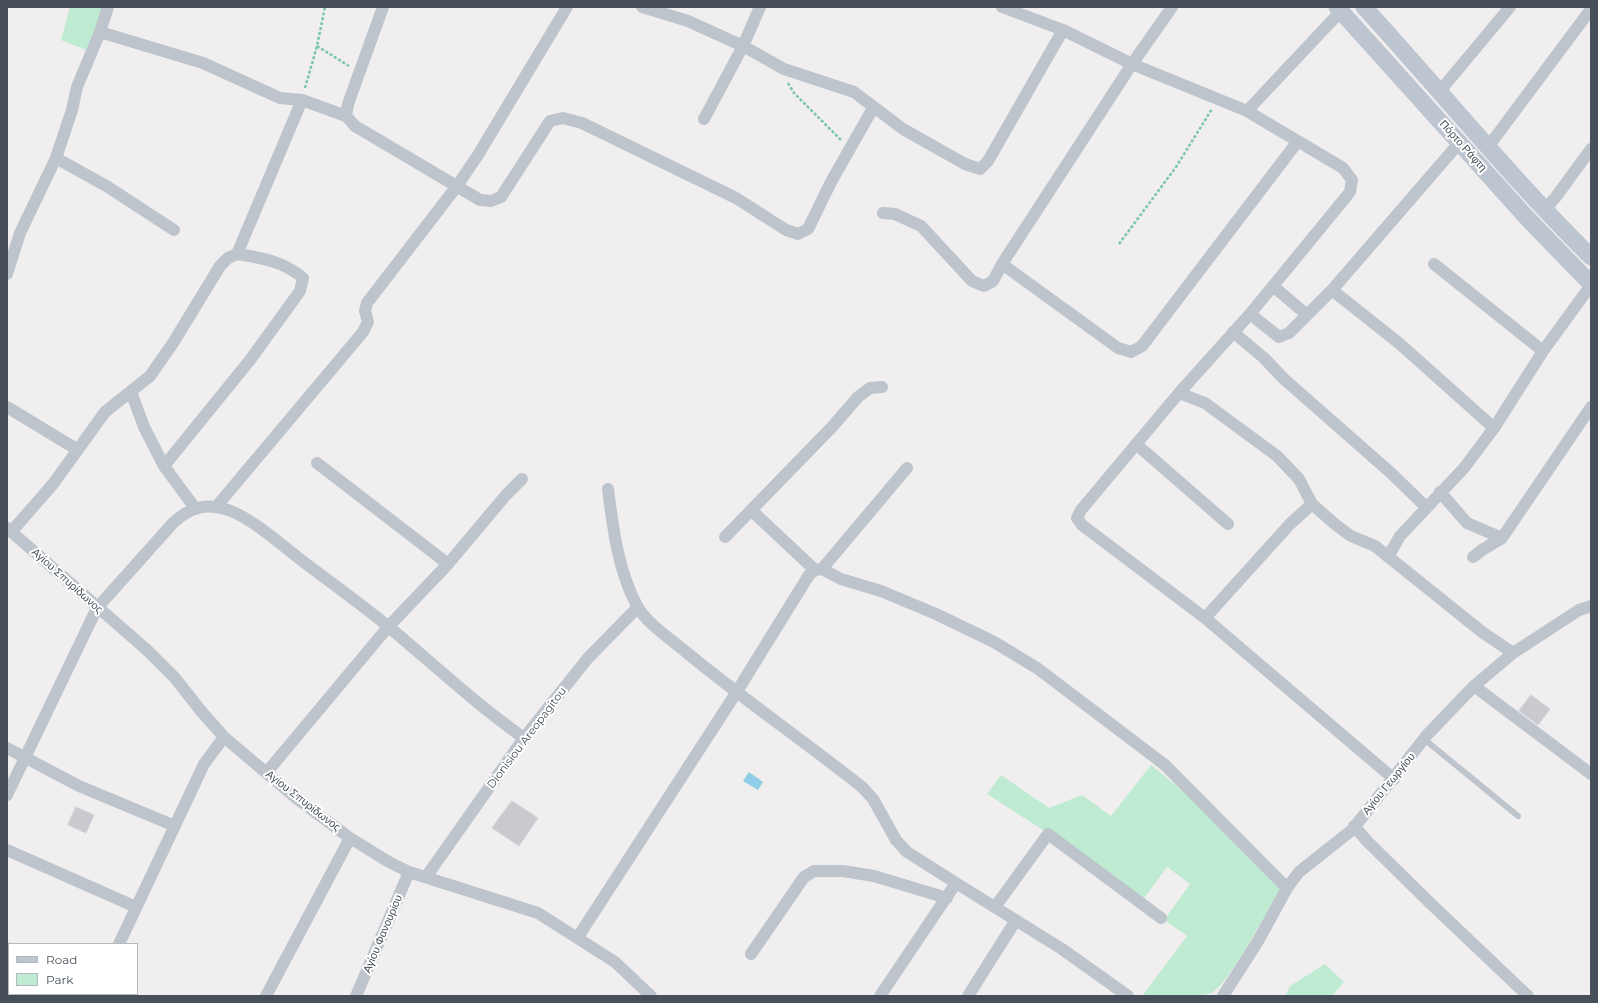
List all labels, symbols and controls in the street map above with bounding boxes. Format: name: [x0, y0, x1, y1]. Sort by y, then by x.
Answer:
street label: Πόρτο Ράφτη: [1437, 118, 1489, 174]
street label: Αγίου Σπυρίδωνος: [29, 546, 105, 616]
street label: Dionisiou Areopagitou: [485, 685, 569, 791]
street label: Αγίου Γεωργίου: [1360, 750, 1418, 818]
street label: Αγίου Σπυρίδωνος: [263, 768, 343, 834]
street label: Αγίου Φανουρίου: [361, 893, 405, 975]
legend: [8, 943, 138, 995]
text: Road: [46, 952, 77, 967]
text: Park: [46, 972, 73, 987]

